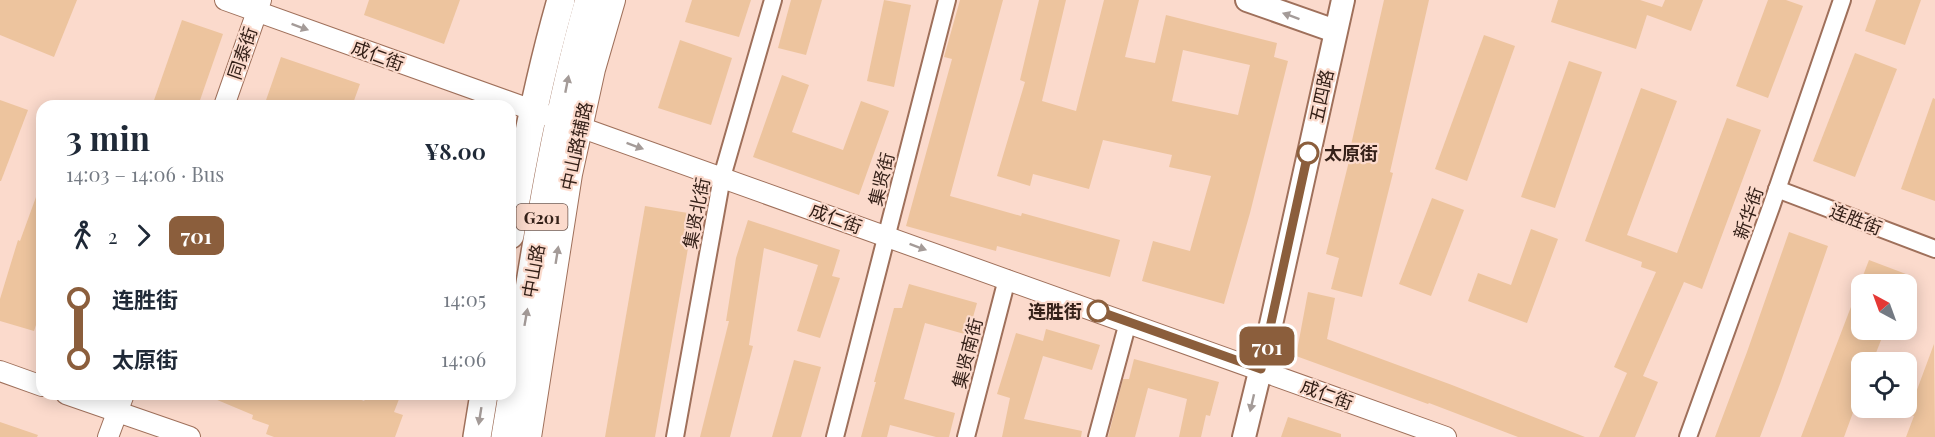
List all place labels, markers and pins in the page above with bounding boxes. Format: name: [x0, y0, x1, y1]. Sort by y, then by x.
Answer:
place label: 太原街: [1324, 141, 1378, 165]
marker: 太原街: [1297, 142, 1319, 164]
place label: 连胜街: [1028, 299, 1082, 323]
marker: 连胜街: [1087, 300, 1109, 322]

